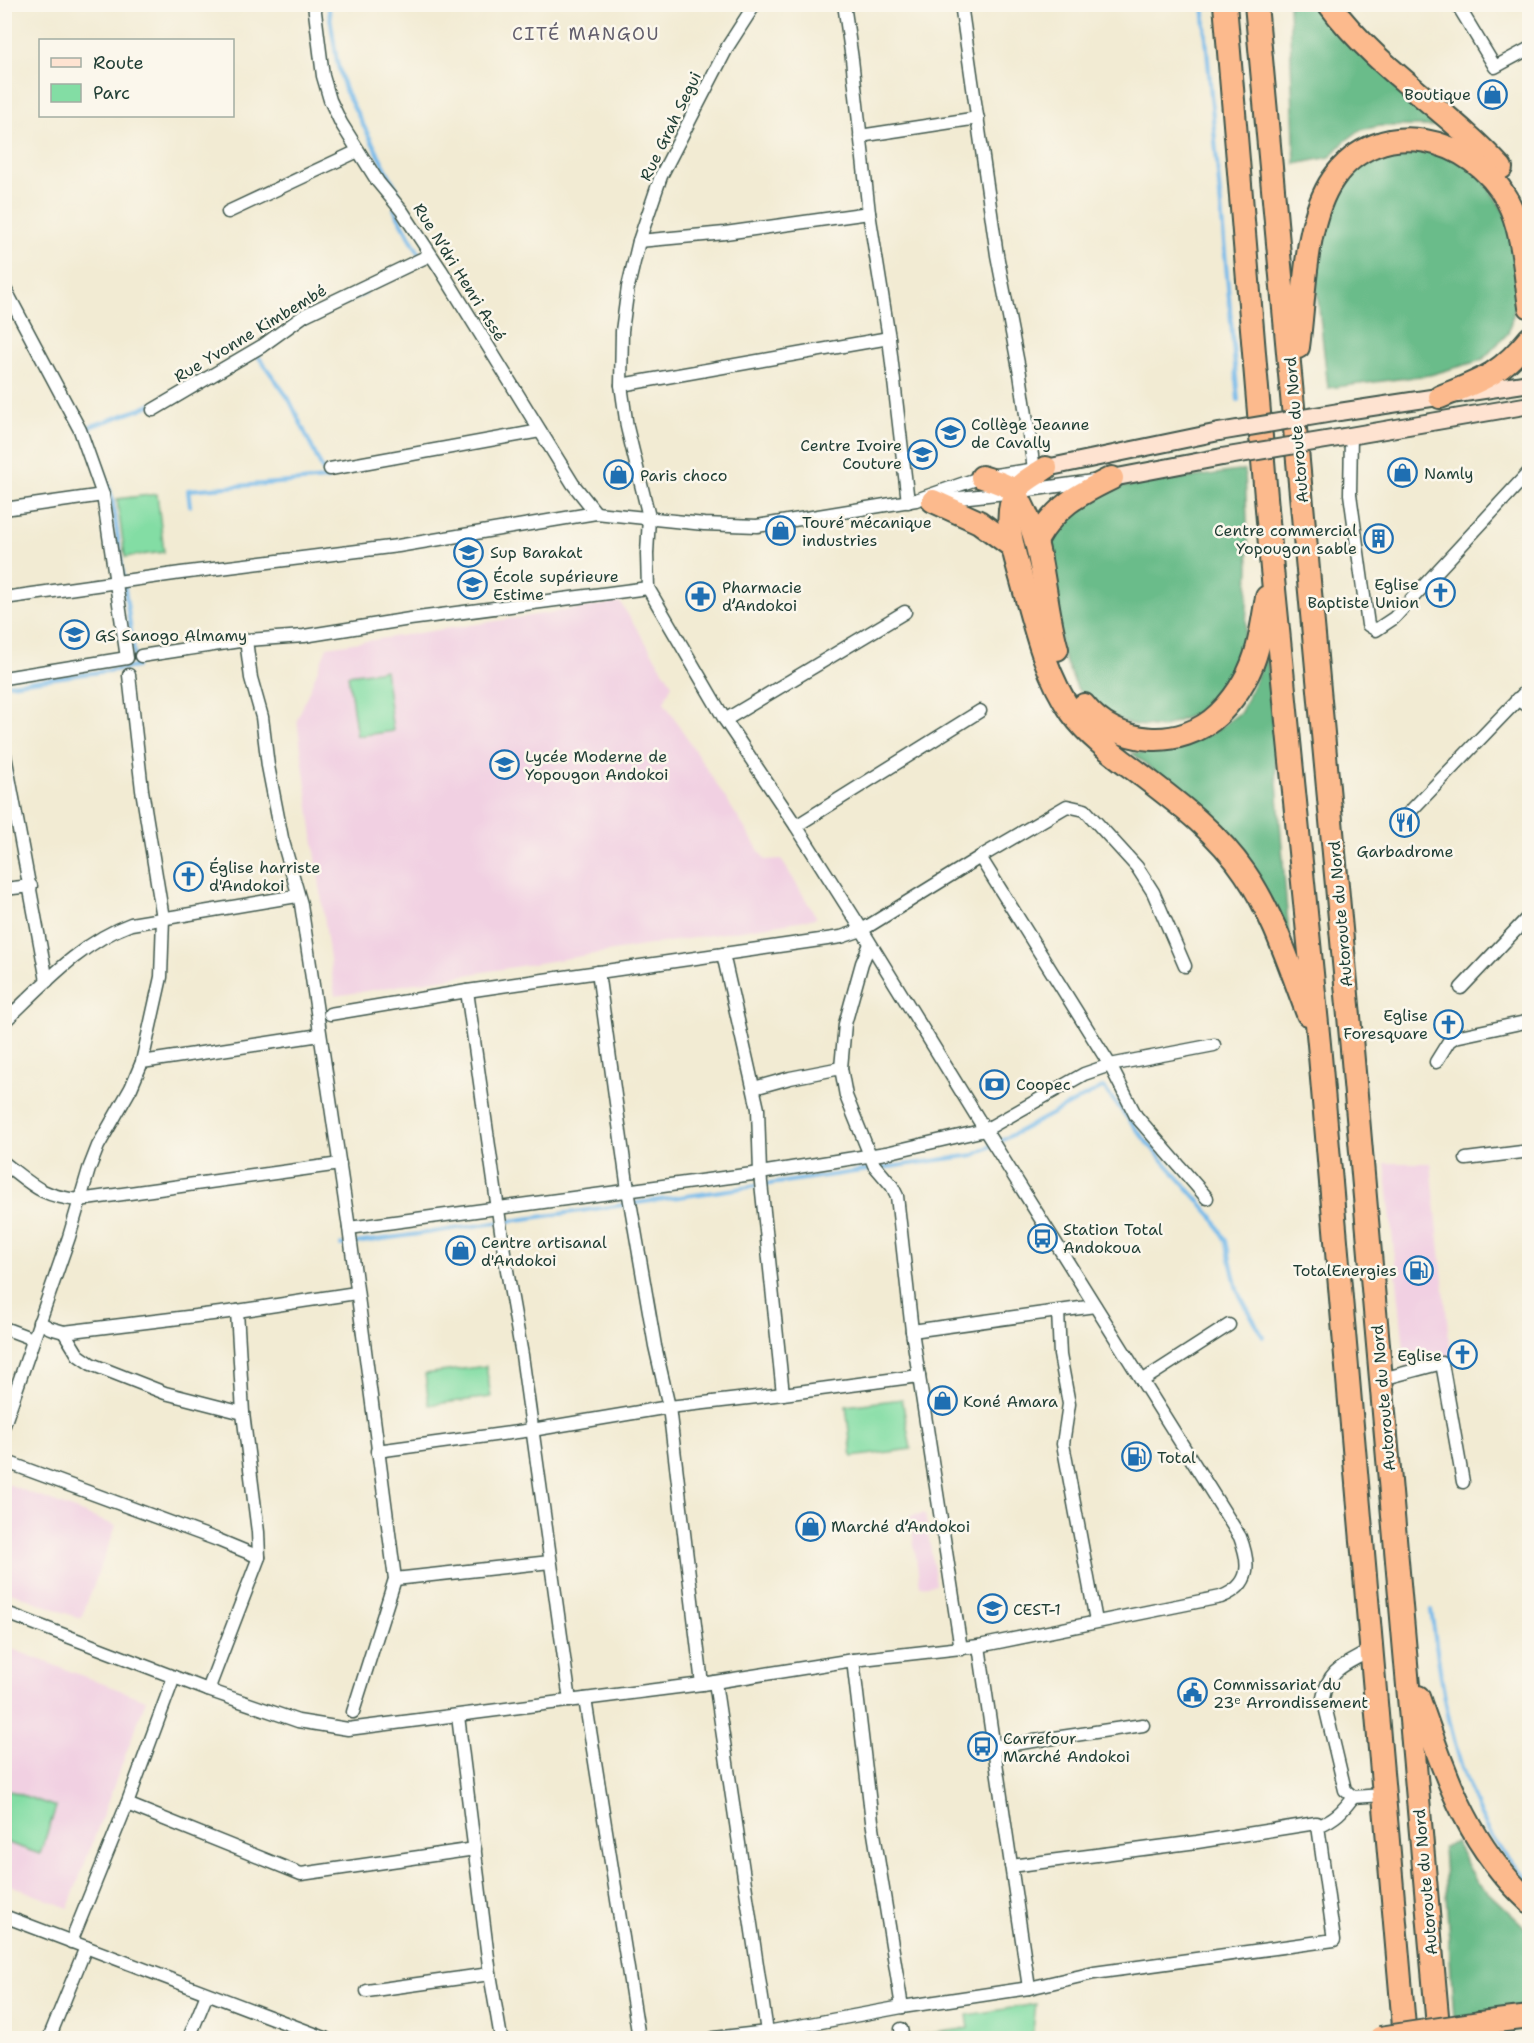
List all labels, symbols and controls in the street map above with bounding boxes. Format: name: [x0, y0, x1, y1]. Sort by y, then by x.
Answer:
district label: CITÉ MANGOU: [512, 22, 660, 46]
legend: [39, 39, 234, 117]
text: Route: [93, 51, 144, 75]
street label: Rue Grah Segui: [635, 68, 706, 184]
shop icon: Boutique: [1476, 78, 1508, 110]
text: Parc: [93, 81, 130, 105]
place label: Boutique: [1404, 84, 1471, 105]
street label: Rue N’dri Henri Assé: [409, 199, 511, 345]
street label: Rue Yvonne Kimbembé: [170, 280, 330, 387]
street label: Autoroute du Nord: [1280, 356, 1313, 504]
place label: Collège Jeanne de Cavally: [971, 414, 1090, 453]
school or university icon: Collège Jeanne de Cavally: [934, 417, 966, 449]
place label: Centre Ivoire Couture: [800, 435, 902, 474]
school or university icon: Centre Ivoire Couture: [907, 438, 939, 470]
shop icon: Namly: [1387, 457, 1419, 489]
shop icon: Paris choco: [603, 459, 635, 491]
place label: Namly: [1424, 463, 1473, 484]
place label: Paris choco: [640, 465, 727, 486]
place label: Touré mécanique industries: [802, 512, 932, 551]
shop icon: Touré mécanique industries: [765, 515, 797, 547]
place label: Centre commercial Yopougon sable: [1214, 520, 1357, 559]
building icon: Centre commercial Yopougon sable: [1362, 523, 1394, 555]
school or university icon: Sup Barakat: [453, 536, 485, 568]
place label: Sup Barakat: [490, 542, 583, 563]
place label: École supérieure Estime: [493, 566, 619, 605]
school or university icon: École supérieure Estime: [456, 569, 488, 601]
place label: Eglise Baptiste Union: [1307, 574, 1419, 613]
place label: Pharmacie d’Andokoi: [722, 577, 802, 616]
church icon: Eglise Baptiste Union: [1424, 577, 1456, 609]
pharmacy icon: Pharmacie d’Andokoi: [685, 580, 717, 612]
school or university icon: GS Sanogo Almamy: [58, 619, 90, 651]
place label: GS Sanogo Almamy: [95, 625, 247, 646]
place label: Lycée Moderne de Yopougon Andokoi: [525, 746, 669, 785]
school or university icon: Lycée Moderne de Yopougon Andokoi: [488, 749, 520, 781]
restaurant icon: Garbadrome: [1389, 807, 1421, 839]
street label: Autoroute du Nord: [1324, 840, 1357, 988]
place label: Garbadrome: [1356, 841, 1454, 862]
place label: Église harriste d'Andokoi: [209, 857, 320, 896]
church icon: Église harriste d'Andokoi: [172, 860, 204, 892]
place label: Eglise Foresquare: [1343, 1005, 1428, 1044]
church icon: Eglise Foresquare: [1433, 1008, 1465, 1040]
bank icon: Coopec: [979, 1068, 1011, 1100]
place label: Coopec: [1016, 1074, 1071, 1095]
place label: Station Total Andokoua: [1063, 1219, 1163, 1258]
bus stop icon: Station Total Andokoua: [1026, 1222, 1058, 1254]
place label: Centre artisanal d'Andokoi: [481, 1232, 607, 1271]
shop icon: Centre artisanal d'Andokoi: [444, 1235, 476, 1267]
fuel station icon: TotalEnergies: [1402, 1254, 1434, 1286]
place label: TotalEnergies: [1293, 1260, 1397, 1281]
street label: Autoroute du Nord: [1367, 1324, 1400, 1472]
church icon: Eglise: [1447, 1339, 1479, 1371]
place label: Eglise: [1397, 1345, 1442, 1366]
shop icon: Koné Amara: [926, 1385, 958, 1417]
place label: Koné Amara: [963, 1391, 1058, 1412]
fuel station icon: Total: [1120, 1441, 1152, 1473]
place label: Total: [1157, 1447, 1196, 1468]
shop icon: Marché d’Andokoi: [794, 1510, 826, 1542]
place label: Marché d’Andokoi: [831, 1516, 970, 1537]
school or university icon: CEST-1: [976, 1593, 1008, 1625]
place label: CEST-1: [1013, 1599, 1061, 1620]
place label: Commissariat du 23ᵉ Arrondissement: [1213, 1674, 1368, 1713]
public building icon: Commissariat du 23ᵉ Arrondissement: [1176, 1677, 1208, 1709]
place label: Carrefour Marché Andokoi: [1003, 1728, 1130, 1767]
bus stop icon: Carrefour Marché Andokoi: [966, 1731, 998, 1763]
street label: Autoroute du Nord: [1409, 1808, 1442, 1956]

